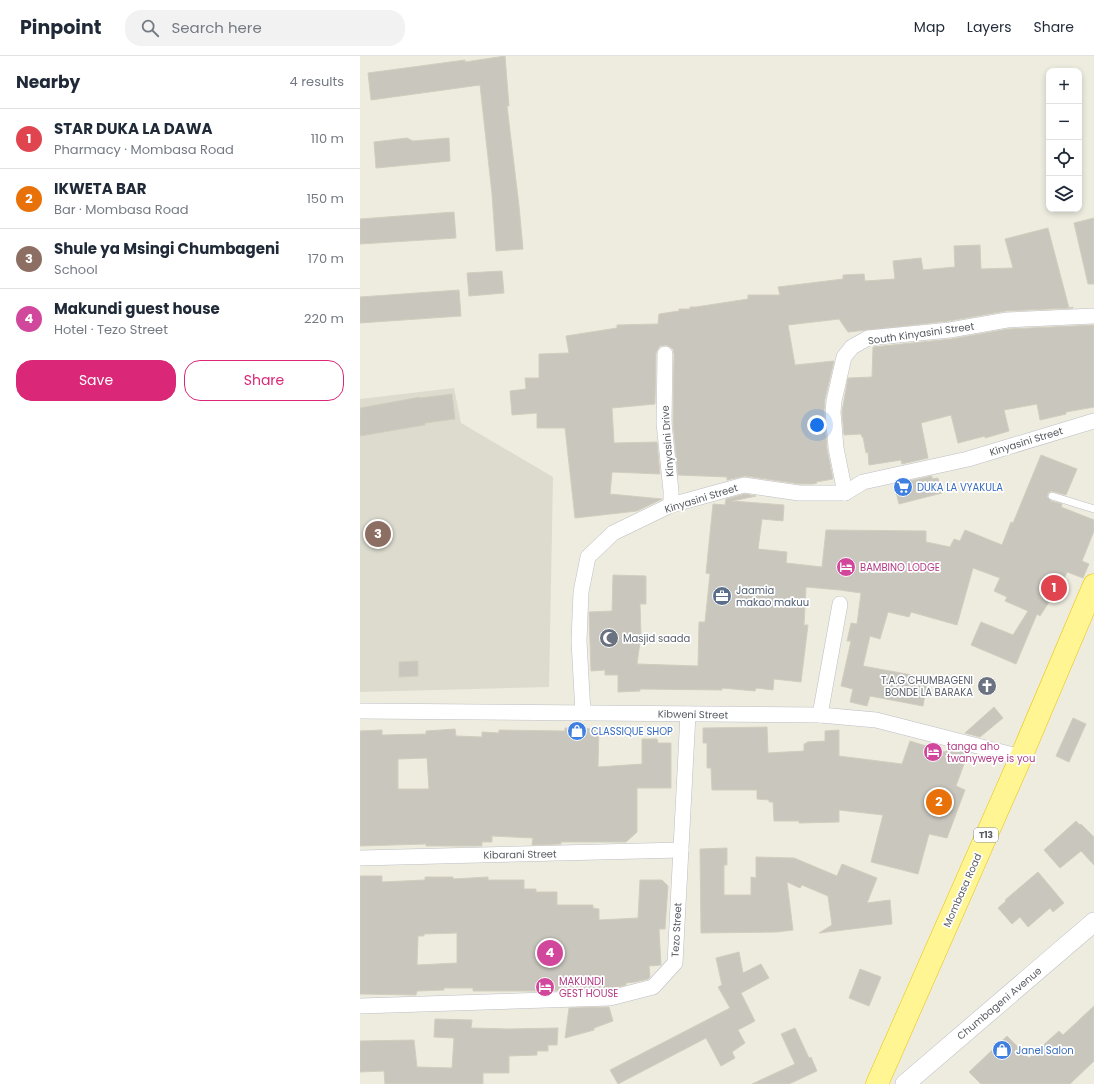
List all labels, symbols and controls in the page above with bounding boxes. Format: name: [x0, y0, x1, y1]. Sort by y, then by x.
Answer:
search box: [125, 10, 405, 46]
text: Pinpoint: [20, 14, 101, 41]
icon: search: [139, 17, 161, 39]
text: Search here: [171, 17, 262, 38]
text: Map: [914, 17, 945, 37]
text: Layers: [967, 17, 1011, 37]
text: Share: [1033, 17, 1074, 37]
map controls: [1046, 68, 1082, 212]
button: +: [1046, 68, 1082, 104]
text: Nearby: [16, 70, 80, 94]
text: 4 results: [290, 72, 344, 91]
button: −: [1046, 104, 1082, 140]
text: STAR DUKA LA DAWA: [54, 118, 212, 139]
text: 1: [27, 129, 31, 148]
text: 110 m: [311, 129, 344, 148]
text: Pharmacy · Mombasa Road: [54, 140, 234, 159]
button: locate: [1046, 140, 1082, 176]
button: layers: [1046, 176, 1082, 212]
text: IKWETA BAR: [54, 178, 147, 199]
text: 2: [25, 189, 33, 208]
text: 150 m: [307, 189, 344, 208]
text: Bar · Mombasa Road: [54, 200, 189, 219]
text: Shule ya Msingi Chumbageni: [54, 238, 279, 259]
text: 3: [25, 249, 33, 268]
text: 170 m: [308, 249, 344, 268]
text: School: [54, 260, 98, 279]
text: Makundi guest house: [54, 298, 220, 319]
text: 4: [25, 309, 33, 328]
text: 220 m: [304, 309, 344, 328]
street label: South Kinyasini Street: [867, 319, 975, 348]
text: Hotel · Tezo Street: [54, 320, 168, 339]
button: Save: [16, 360, 176, 401]
button: Share: [184, 360, 344, 401]
street label: Kinyasini Drive: [658, 405, 677, 477]
your location: [807, 415, 827, 435]
street label: Kinyasini Street: [988, 423, 1065, 460]
supermarket icon: DUKA LA VYAKULA: [892, 476, 914, 498]
street label: Kinyasini Street: [663, 480, 740, 517]
place label: DUKA LA VYAKULA: [917, 480, 1003, 495]
pin: 3: [365, 519, 391, 549]
hotel icon: BAMBINO LODGE: [835, 556, 857, 578]
place label: BAMBINO LODGE: [860, 560, 940, 575]
pin: 1: [1041, 573, 1067, 603]
place label: Jaamia makao makuu: [736, 583, 809, 610]
office icon: Jaamia makao makuu: [711, 585, 733, 607]
mosque icon: Masjid saada: [598, 627, 620, 649]
place label: Masjid saada: [623, 631, 690, 646]
place label: T.A.G CHUMBAGENI BONDE LA BARAKA: [881, 673, 973, 700]
church icon: T.A.G CHUMBAGENI BONDE LA BARAKA: [976, 675, 998, 697]
street label: Kibweni Street: [658, 706, 729, 723]
shop icon: CLASSIQUE SHOP: [566, 720, 588, 742]
place label: CLASSIQUE SHOP: [591, 724, 673, 739]
place label: tanga aho twanyweye is you: [947, 739, 1035, 766]
hotel icon: tanga aho twanyweye is you: [922, 741, 944, 763]
pin: 2: [926, 787, 952, 817]
road number: T13: [974, 828, 998, 842]
street label: Kibarani Street: [483, 846, 557, 863]
street label: Mombasa Road: [939, 851, 985, 930]
street label: Tezo Street: [668, 902, 685, 958]
pin: 4: [537, 938, 563, 968]
street label: Chumbageni Avenue: [954, 963, 1045, 1043]
place label: MAKUNDI GEST HOUSE: [559, 974, 618, 1001]
hotel icon: MAKUNDI GEST HOUSE: [534, 976, 556, 998]
shop icon: Janel Salon: [991, 1039, 1013, 1061]
place label: Janel Salon: [1016, 1043, 1074, 1058]

